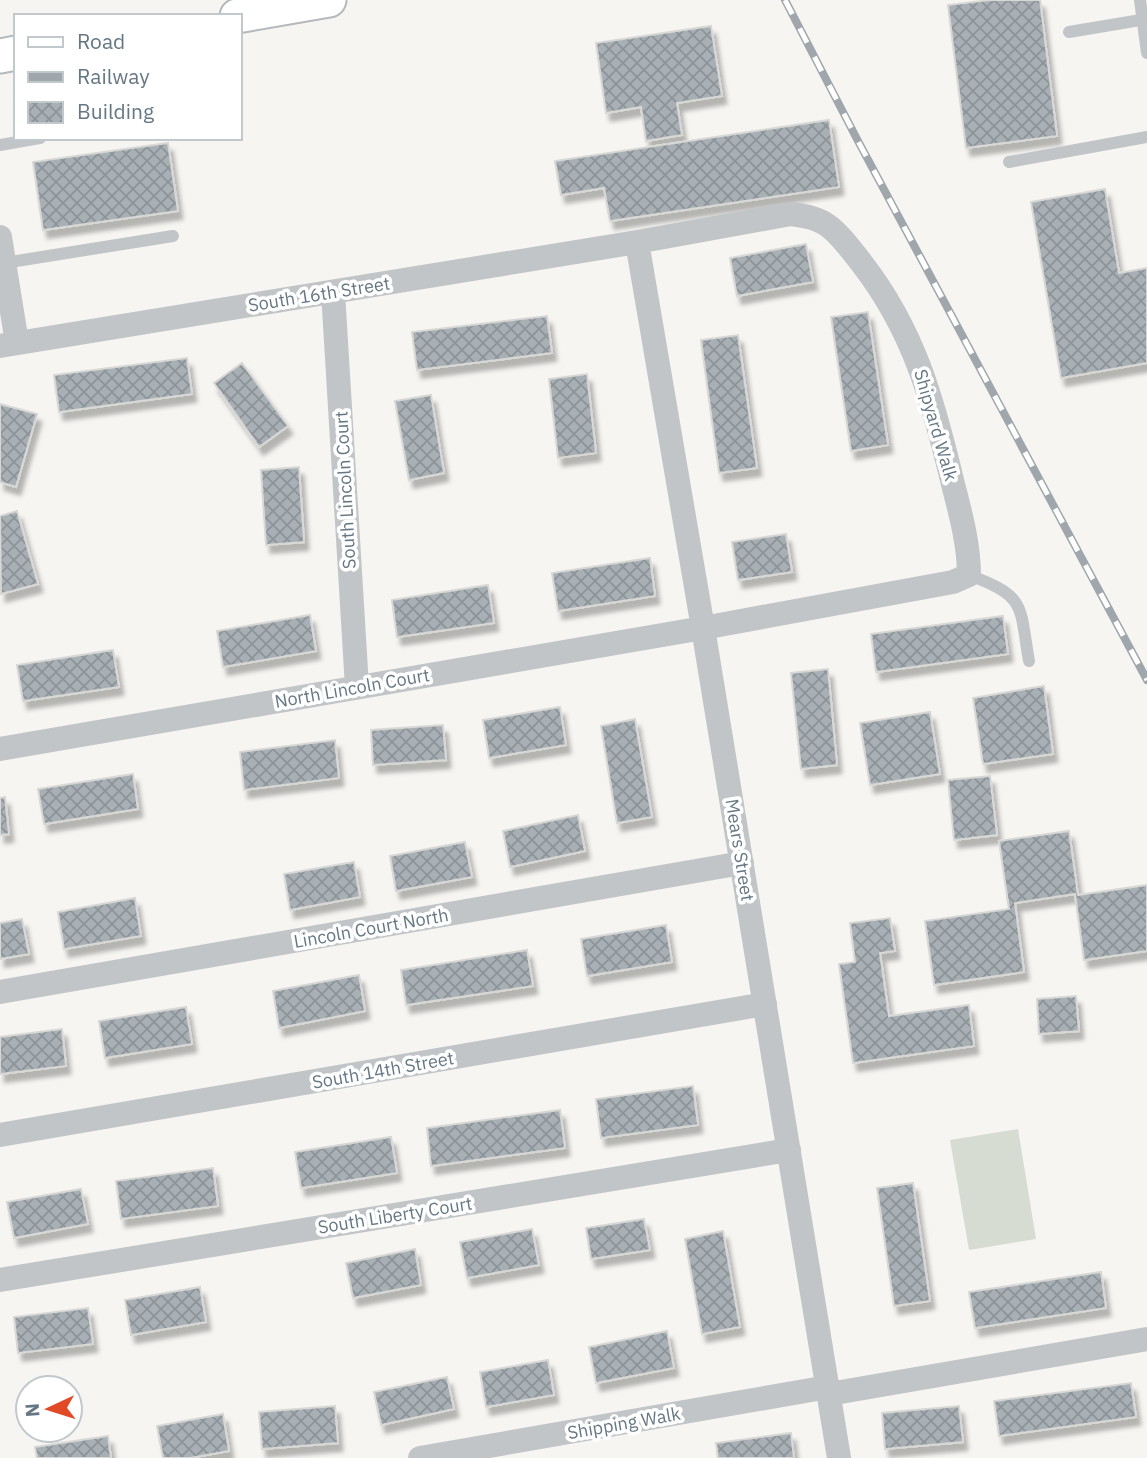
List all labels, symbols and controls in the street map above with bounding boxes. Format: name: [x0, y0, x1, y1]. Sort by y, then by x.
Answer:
legend: [14, 14, 242, 140]
text: Road: [77, 27, 125, 55]
text: Railway: [77, 62, 150, 90]
text: Building: [77, 97, 154, 125]
street label: South 16th Street: [246, 271, 392, 317]
street label: Shipyard Walk: [909, 367, 963, 484]
street label: South Lincoln Court: [329, 410, 361, 570]
street label: North Lincoln Court: [273, 663, 431, 713]
street label: Mears Street: [721, 797, 759, 903]
street label: Lincoln Court North: [292, 903, 450, 953]
street label: South 14th Street: [310, 1046, 456, 1094]
street label: South Liberty Court: [316, 1191, 474, 1239]
north arrow: [14, 1374, 84, 1444]
text: N: [20, 1402, 44, 1418]
street label: Shipping Walk: [566, 1402, 683, 1444]

